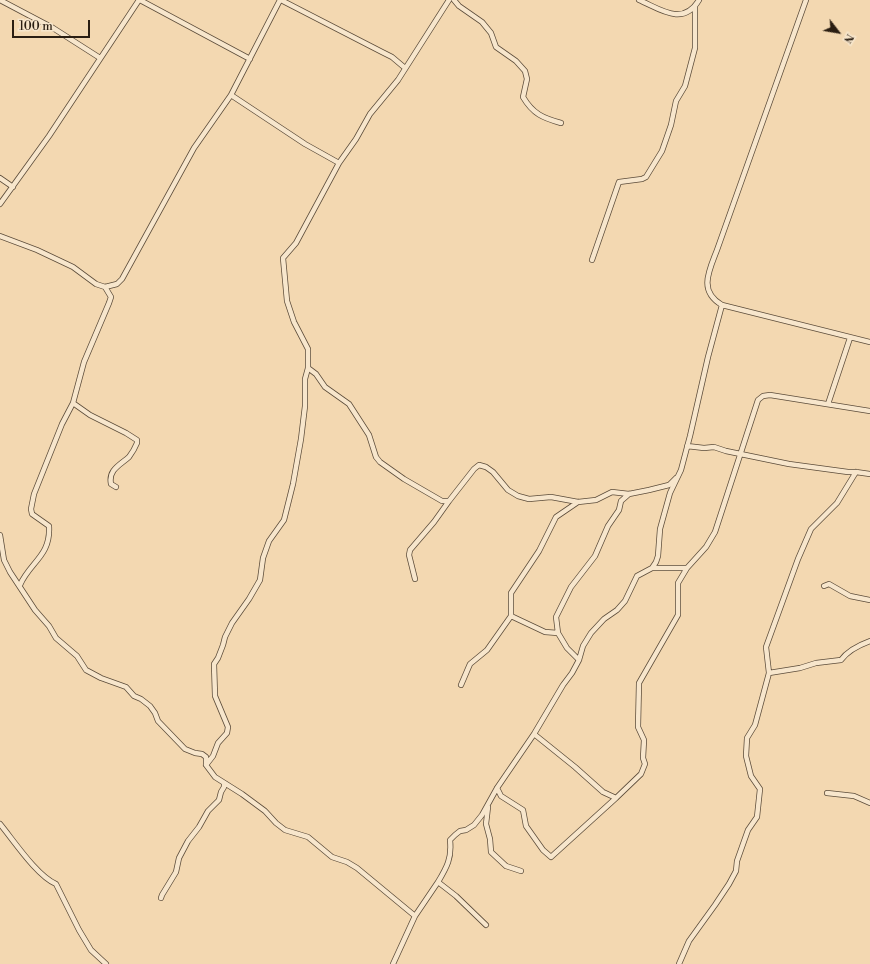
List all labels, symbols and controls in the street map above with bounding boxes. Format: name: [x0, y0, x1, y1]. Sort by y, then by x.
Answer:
scale bar: [14, 12, 92, 38]
north arrow: [818, 12, 858, 52]
text: 100 m: [19, 19, 53, 34]
text: N: [840, 31, 857, 46]

